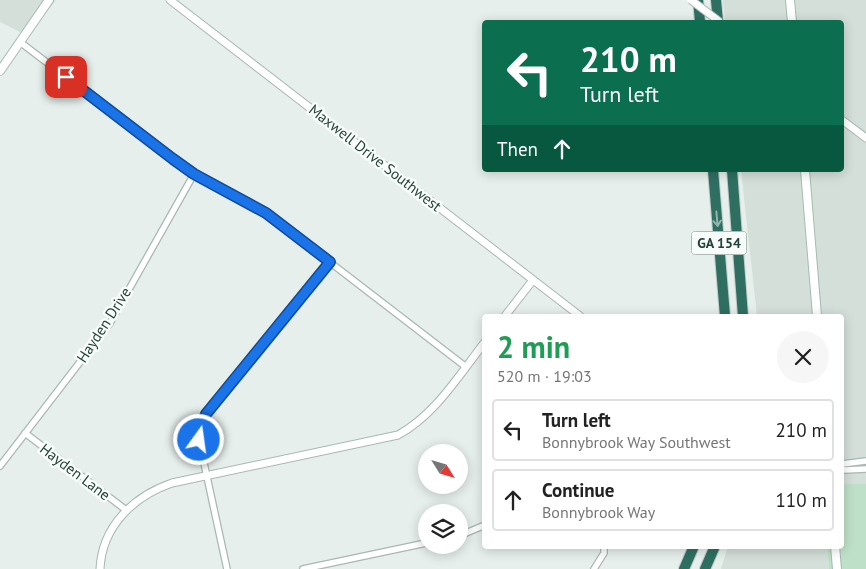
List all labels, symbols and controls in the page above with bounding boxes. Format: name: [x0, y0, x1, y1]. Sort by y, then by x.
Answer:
text: 210 m: [580, 36, 677, 82]
icon: left: [497, 40, 562, 105]
pin: [45, 56, 87, 98]
icon: arrive: [52, 63, 80, 91]
text: Turn left: [580, 80, 659, 108]
street label: Maxwell Drive Southwest: [305, 100, 445, 215]
icon: ahead: [548, 135, 576, 163]
text: Then: [497, 137, 538, 161]
one-way arrow: [713, 210, 722, 226]
road number: GA 154: [692, 232, 746, 254]
street label: Hayden Drive: [72, 283, 135, 366]
text: 2 min: [497, 327, 570, 366]
button: close: [777, 331, 829, 383]
text: 520 m · 19:03: [497, 366, 592, 386]
text: Turn left: [542, 408, 611, 432]
position arrow: [172, 413, 224, 465]
icon: left: [499, 416, 527, 444]
text: 210 m: [775, 418, 827, 442]
text: Bonnybrook Way Southwest: [542, 432, 731, 452]
street label: Hayden Lane: [36, 439, 114, 504]
north arrow: [418, 444, 468, 494]
map controls: [418, 444, 468, 554]
text: Continue: [542, 478, 614, 502]
icon: ahead: [499, 486, 527, 514]
text: 110 m: [775, 488, 827, 512]
text: Bonnybrook Way: [542, 502, 655, 522]
button: layers: [418, 504, 468, 554]

